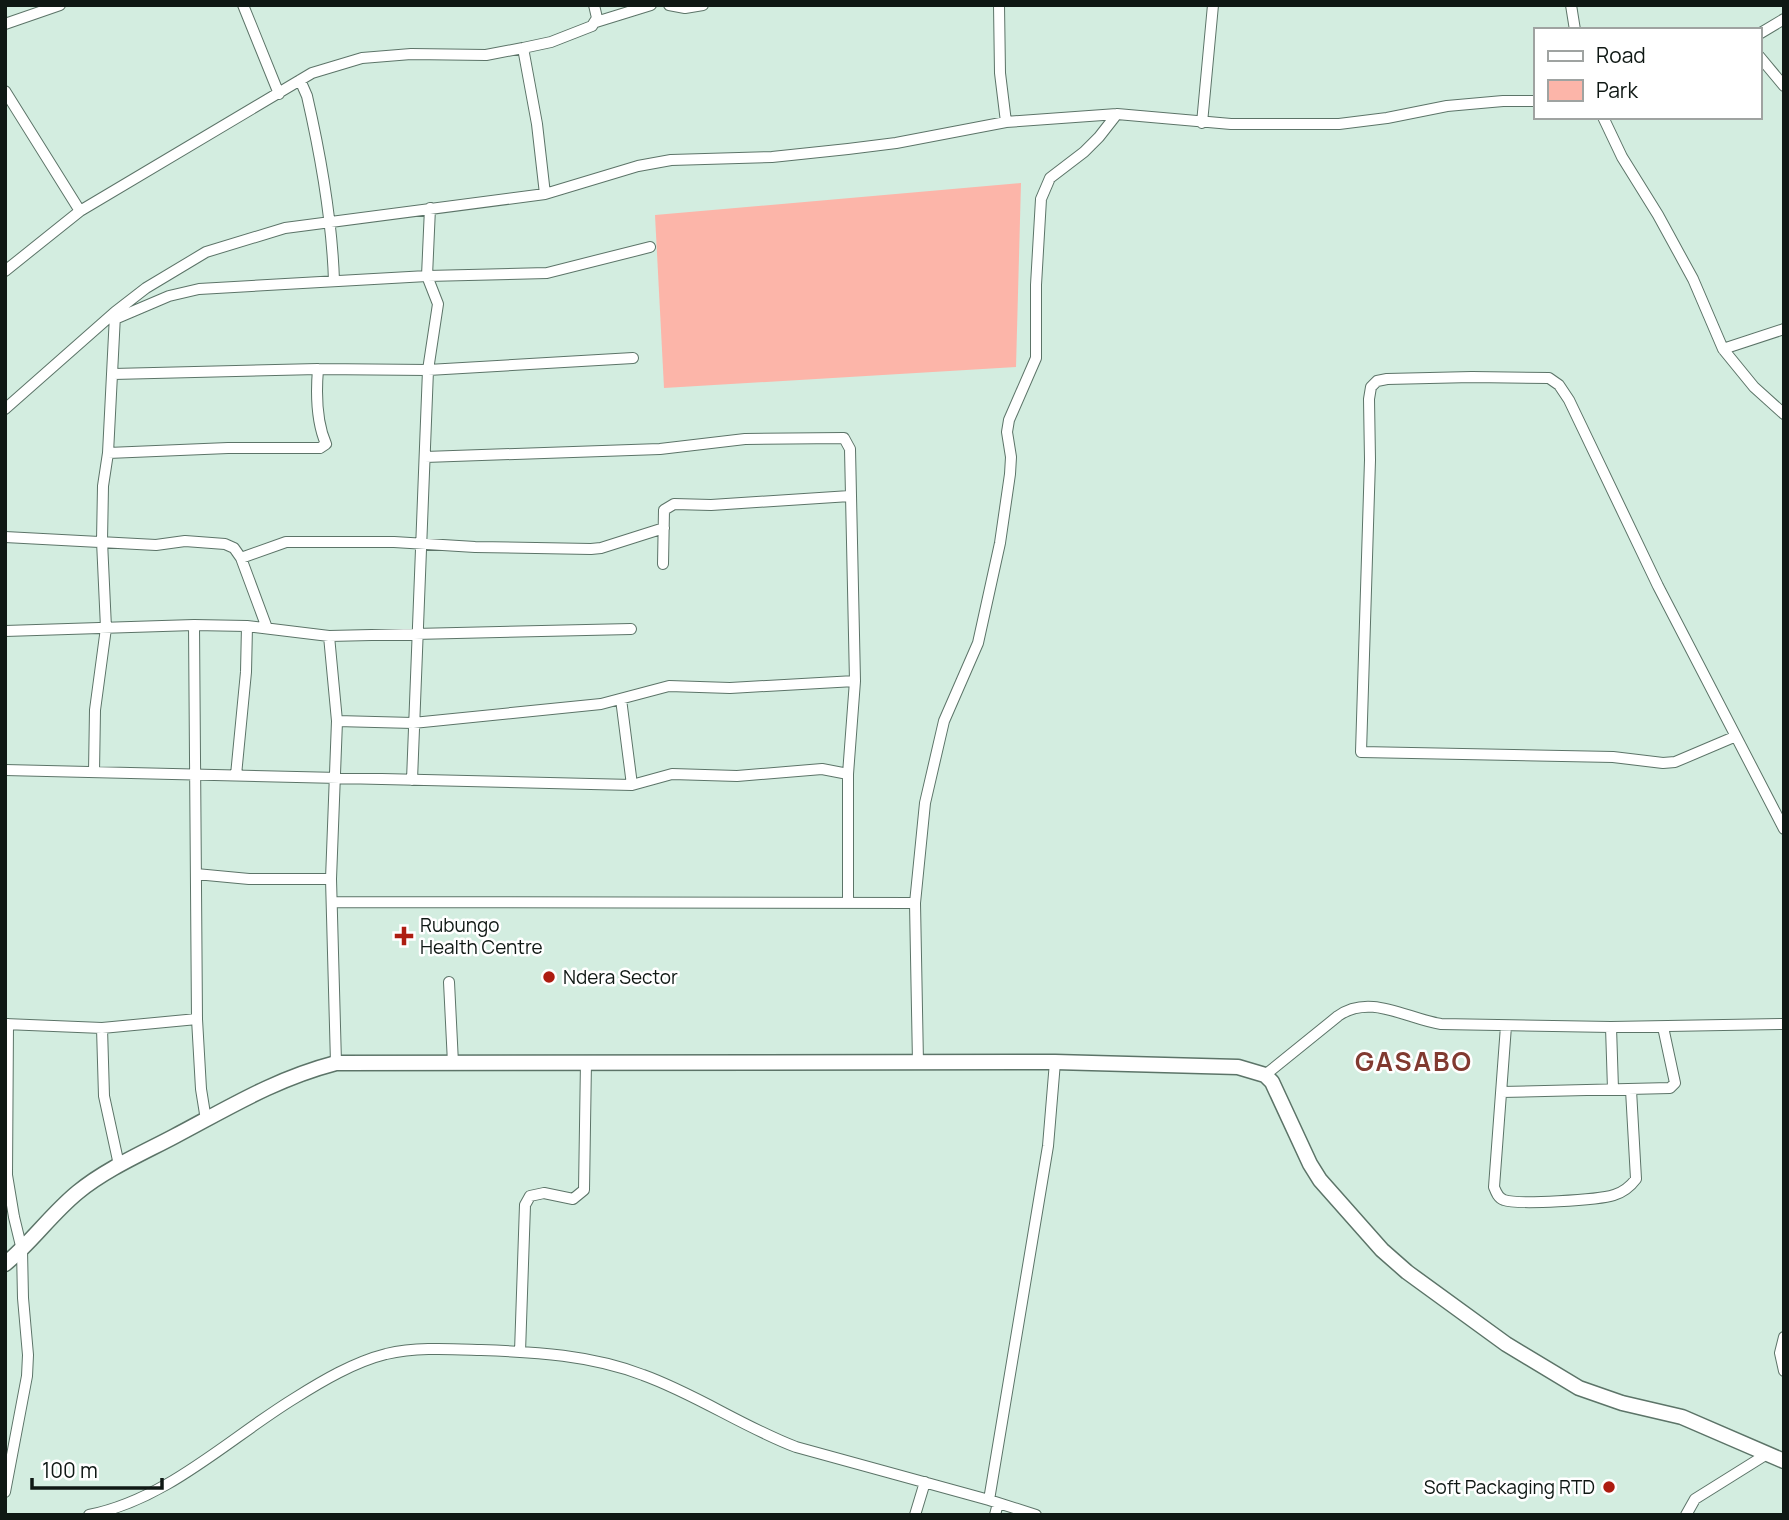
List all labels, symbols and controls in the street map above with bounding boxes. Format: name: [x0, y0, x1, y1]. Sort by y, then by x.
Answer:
legend: [1534, 28, 1761, 119]
text: Road: [1596, 41, 1646, 69]
text: Park: [1596, 76, 1638, 104]
place label: Rubungo Health Centre: [420, 912, 543, 960]
marker: Rubungo Health Centre: [394, 926, 414, 946]
place label: Ndera Sector: [563, 964, 678, 990]
marker: Ndera Sector: [541, 969, 557, 985]
district label: GASABO: [1355, 1043, 1473, 1079]
scale bar: [32, 1446, 161, 1490]
text: 100 m: [42, 1456, 98, 1484]
place label: Soft Packaging RTD: [1424, 1474, 1595, 1500]
marker: Soft Packaging RTD: [1601, 1479, 1617, 1495]

